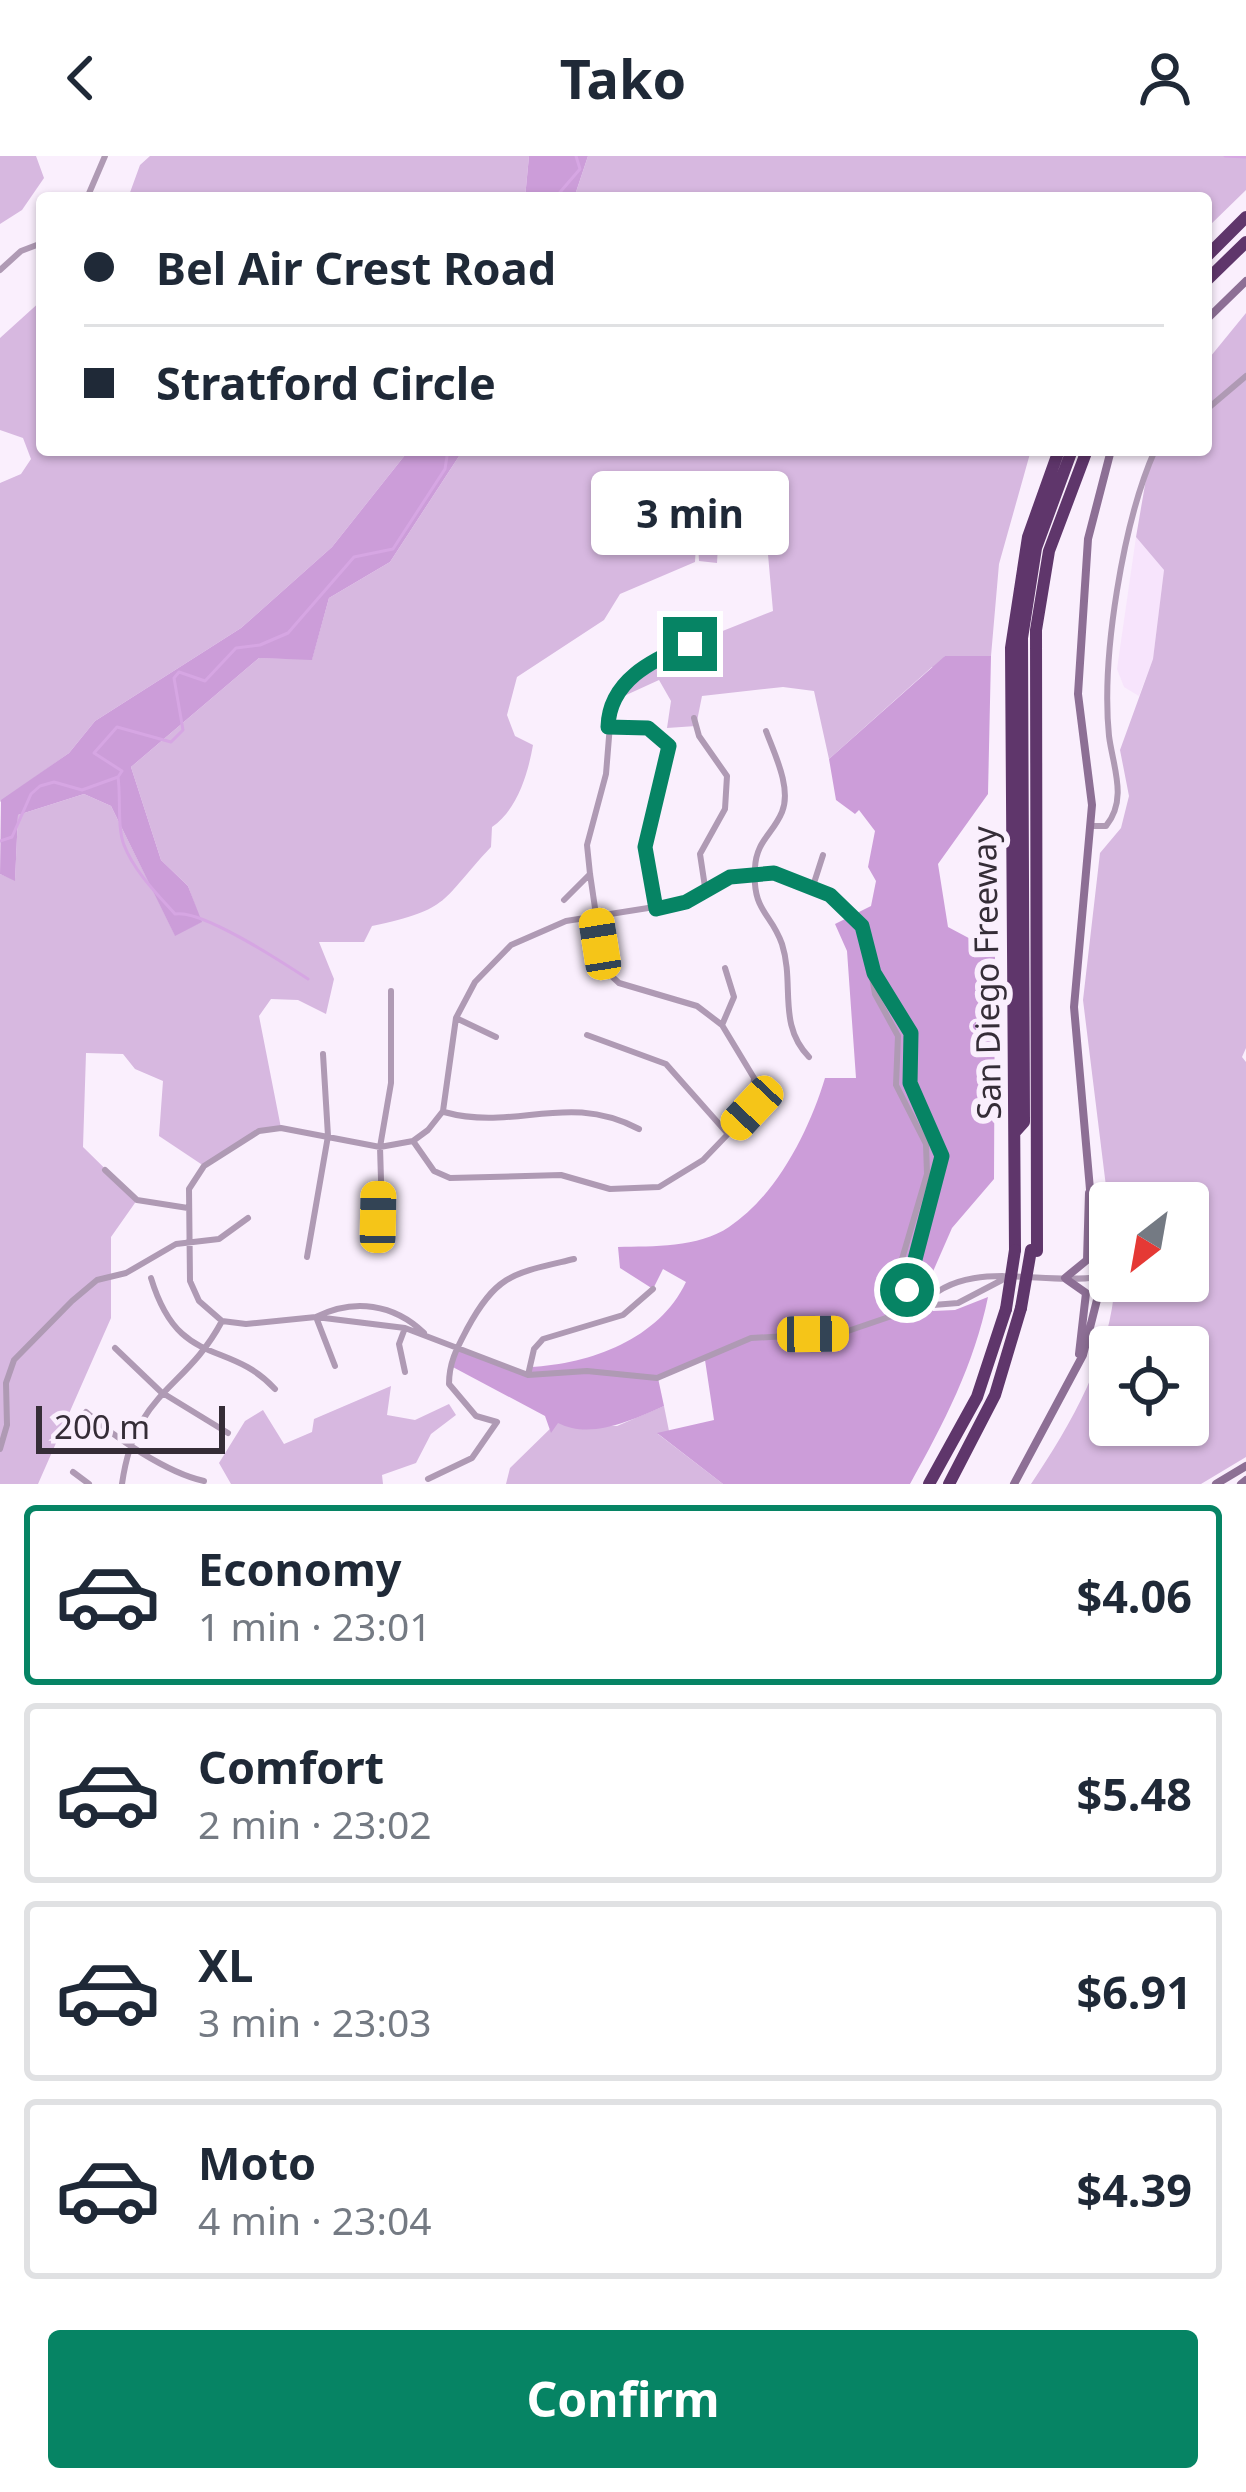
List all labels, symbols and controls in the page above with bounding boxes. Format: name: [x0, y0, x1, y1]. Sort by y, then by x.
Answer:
text: Tako: [560, 41, 686, 115]
icon: back: [48, 45, 114, 111]
icon: person: [1132, 45, 1198, 111]
text: Bel Air Crest Road: [156, 237, 556, 298]
text: Stratford Circle: [156, 352, 496, 413]
callout: 3 min: [591, 470, 789, 554]
text: 3 min: [636, 486, 744, 539]
route end: [663, 617, 717, 671]
street label: San Diego Freeway: [961, 826, 1011, 1120]
car: [577, 906, 623, 982]
car: [714, 1069, 790, 1147]
car: [359, 1181, 397, 1253]
north arrow: [1089, 1182, 1209, 1302]
map controls: [1089, 1182, 1209, 1446]
route start: [880, 1263, 934, 1317]
car: [777, 1315, 849, 1353]
button: locate: [1089, 1326, 1209, 1446]
scale bar: [36, 1400, 225, 1453]
text: 200 m: [54, 1404, 150, 1449]
text: Economy: [198, 1538, 402, 1599]
icon: car: [54, 1541, 162, 1649]
text: $4.06: [1076, 1565, 1192, 1626]
text: 1 min · 23:01: [198, 1599, 432, 1652]
text: Comfort: [198, 1736, 384, 1797]
icon: car: [54, 1739, 162, 1847]
text: $5.48: [1076, 1763, 1192, 1824]
text: 2 min · 23:02: [198, 1797, 432, 1850]
text: XL: [198, 1934, 253, 1995]
icon: car: [54, 1937, 162, 2045]
text: $6.91: [1076, 1961, 1192, 2022]
text: 3 min · 23:03: [198, 1995, 432, 2048]
text: Moto: [198, 2132, 316, 2193]
icon: car: [54, 2135, 162, 2243]
text: $4.39: [1076, 2159, 1192, 2220]
text: 4 min · 23:04: [198, 2193, 432, 2246]
button: Confirm: [48, 2330, 1198, 2468]

